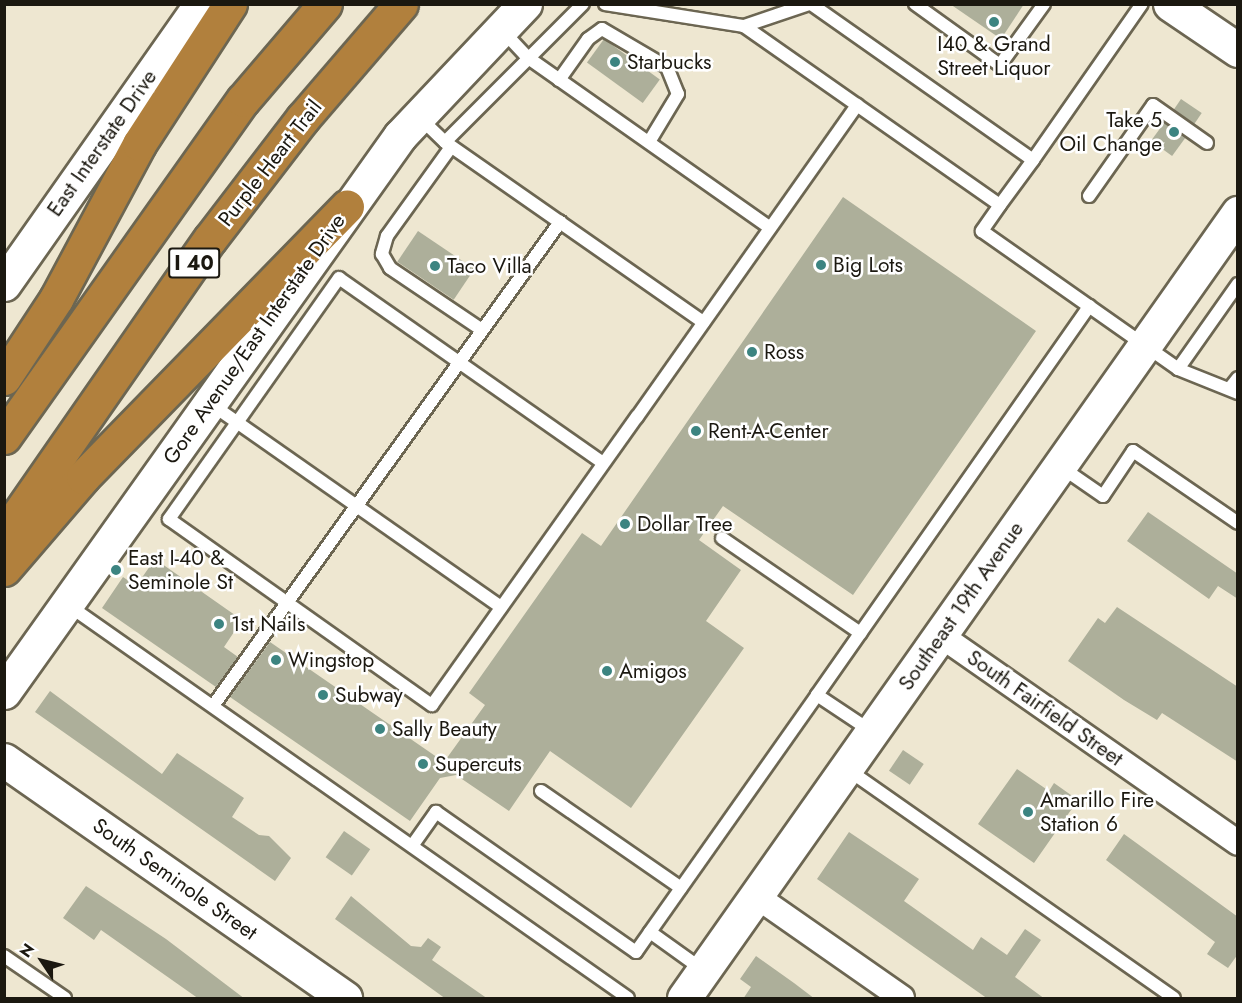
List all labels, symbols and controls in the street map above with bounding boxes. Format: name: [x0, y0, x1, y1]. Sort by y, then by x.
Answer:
marker: I40 & Grand Street Liquor: [987, 15, 1001, 29]
place label: I40 & Grand Street Liquor: [937, 31, 1051, 81]
place label: Starbucks: [627, 49, 712, 75]
marker: Starbucks: [608, 55, 622, 69]
street label: East Interstate Drive: [42, 65, 162, 221]
street label: Purple Heart Trail: [213, 95, 327, 231]
place label: Take 5 Oil Change: [1059, 107, 1162, 157]
marker: Take 5 Oil Change: [1167, 125, 1181, 139]
street label: Gore Avenue/East Interstate Drive: [158, 209, 350, 469]
road number: I 40: [167, 246, 221, 280]
place label: Big Lots: [833, 252, 903, 278]
place label: Taco Villa: [447, 253, 532, 279]
marker: Big Lots: [814, 258, 828, 272]
marker: Taco Villa: [428, 259, 442, 273]
place label: Ross: [764, 339, 804, 365]
marker: Ross: [745, 345, 759, 359]
place label: Rent-A-Center: [708, 418, 829, 444]
marker: Rent-A-Center: [689, 424, 703, 438]
place label: Dollar Tree: [637, 511, 733, 537]
marker: Dollar Tree: [618, 517, 632, 531]
street label: Southeast 19th Avenue: [893, 517, 1029, 695]
place label: East I-40 & Seminole St: [128, 545, 233, 595]
marker: East I-40 & Seminole St: [109, 563, 123, 577]
place label: 1st Nails: [231, 611, 305, 637]
marker: 1st Nails: [212, 617, 226, 631]
street label: South Fairfield Street: [962, 645, 1128, 771]
place label: Wingstop: [288, 647, 374, 673]
marker: Wingstop: [269, 653, 283, 667]
place label: Amigos: [619, 658, 687, 684]
marker: Amigos: [600, 664, 614, 678]
place label: Subway: [335, 682, 403, 708]
marker: Subway: [316, 688, 330, 702]
place label: Sally Beauty: [392, 716, 497, 742]
marker: Sally Beauty: [373, 722, 387, 736]
place label: Supercuts: [435, 751, 522, 777]
marker: Supercuts: [416, 757, 430, 771]
place label: Amarillo Fire Station 6: [1040, 787, 1154, 837]
marker: Amarillo Fire Station 6: [1021, 805, 1035, 819]
street label: South Seminole Street: [88, 813, 262, 945]
north arrow: [12, 931, 72, 991]
text: N: [14, 939, 40, 962]

